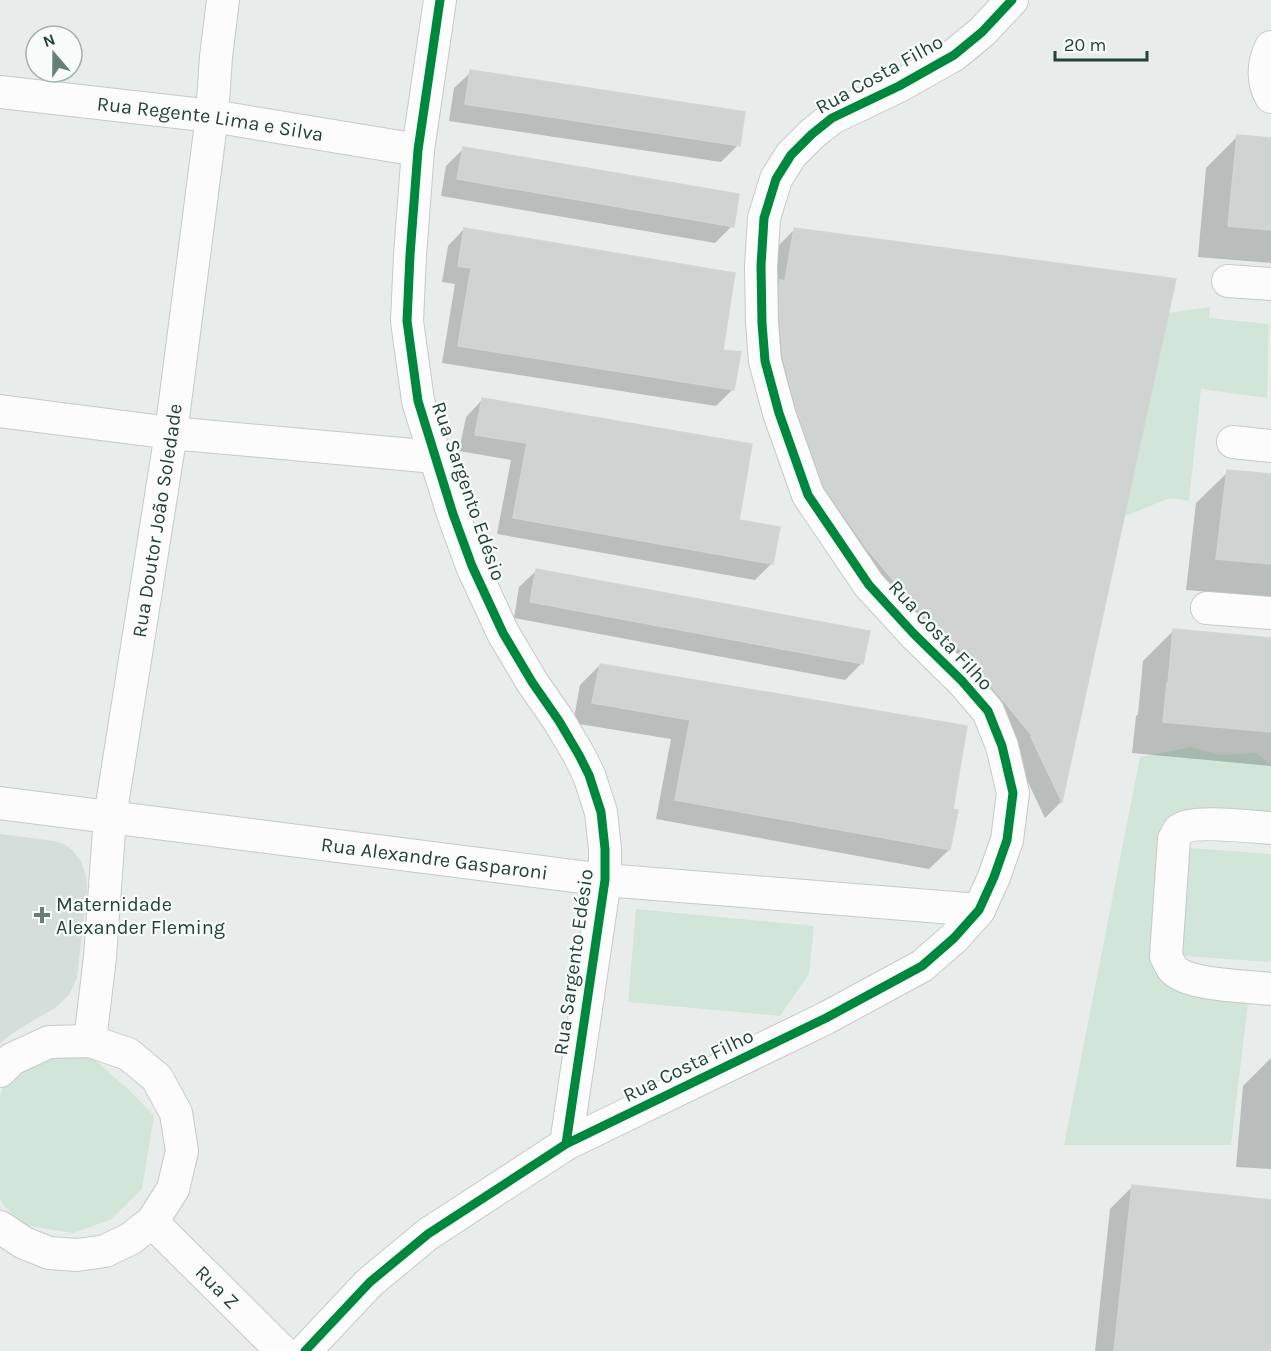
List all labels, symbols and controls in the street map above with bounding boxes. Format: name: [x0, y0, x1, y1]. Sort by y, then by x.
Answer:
north arrow: [24, 24, 84, 84]
scale bar: [1055, 24, 1146, 62]
text: N: [40, 29, 58, 51]
street label: Rua Costa Filho: [812, 30, 947, 119]
text: 20 m: [1064, 34, 1106, 56]
street label: Rua Regente Lima e Silva: [96, 92, 325, 146]
street label: Rua Sargento Edésio: [427, 399, 510, 584]
street label: Rua Doutor João Soledade: [128, 402, 187, 639]
street label: Rua Costa Filho: [884, 576, 998, 695]
street label: Rua Alexandre Gasparoni: [320, 833, 549, 885]
street label: Rua Sargento Edésio: [549, 868, 598, 1057]
place label: Maternidade Alexander Fleming: [56, 893, 225, 939]
marker: Maternidade Alexander Fleming: [33, 906, 51, 924]
street label: Rua Costa Filho: [619, 1024, 757, 1107]
street label: Rua Z: [190, 1261, 244, 1314]

